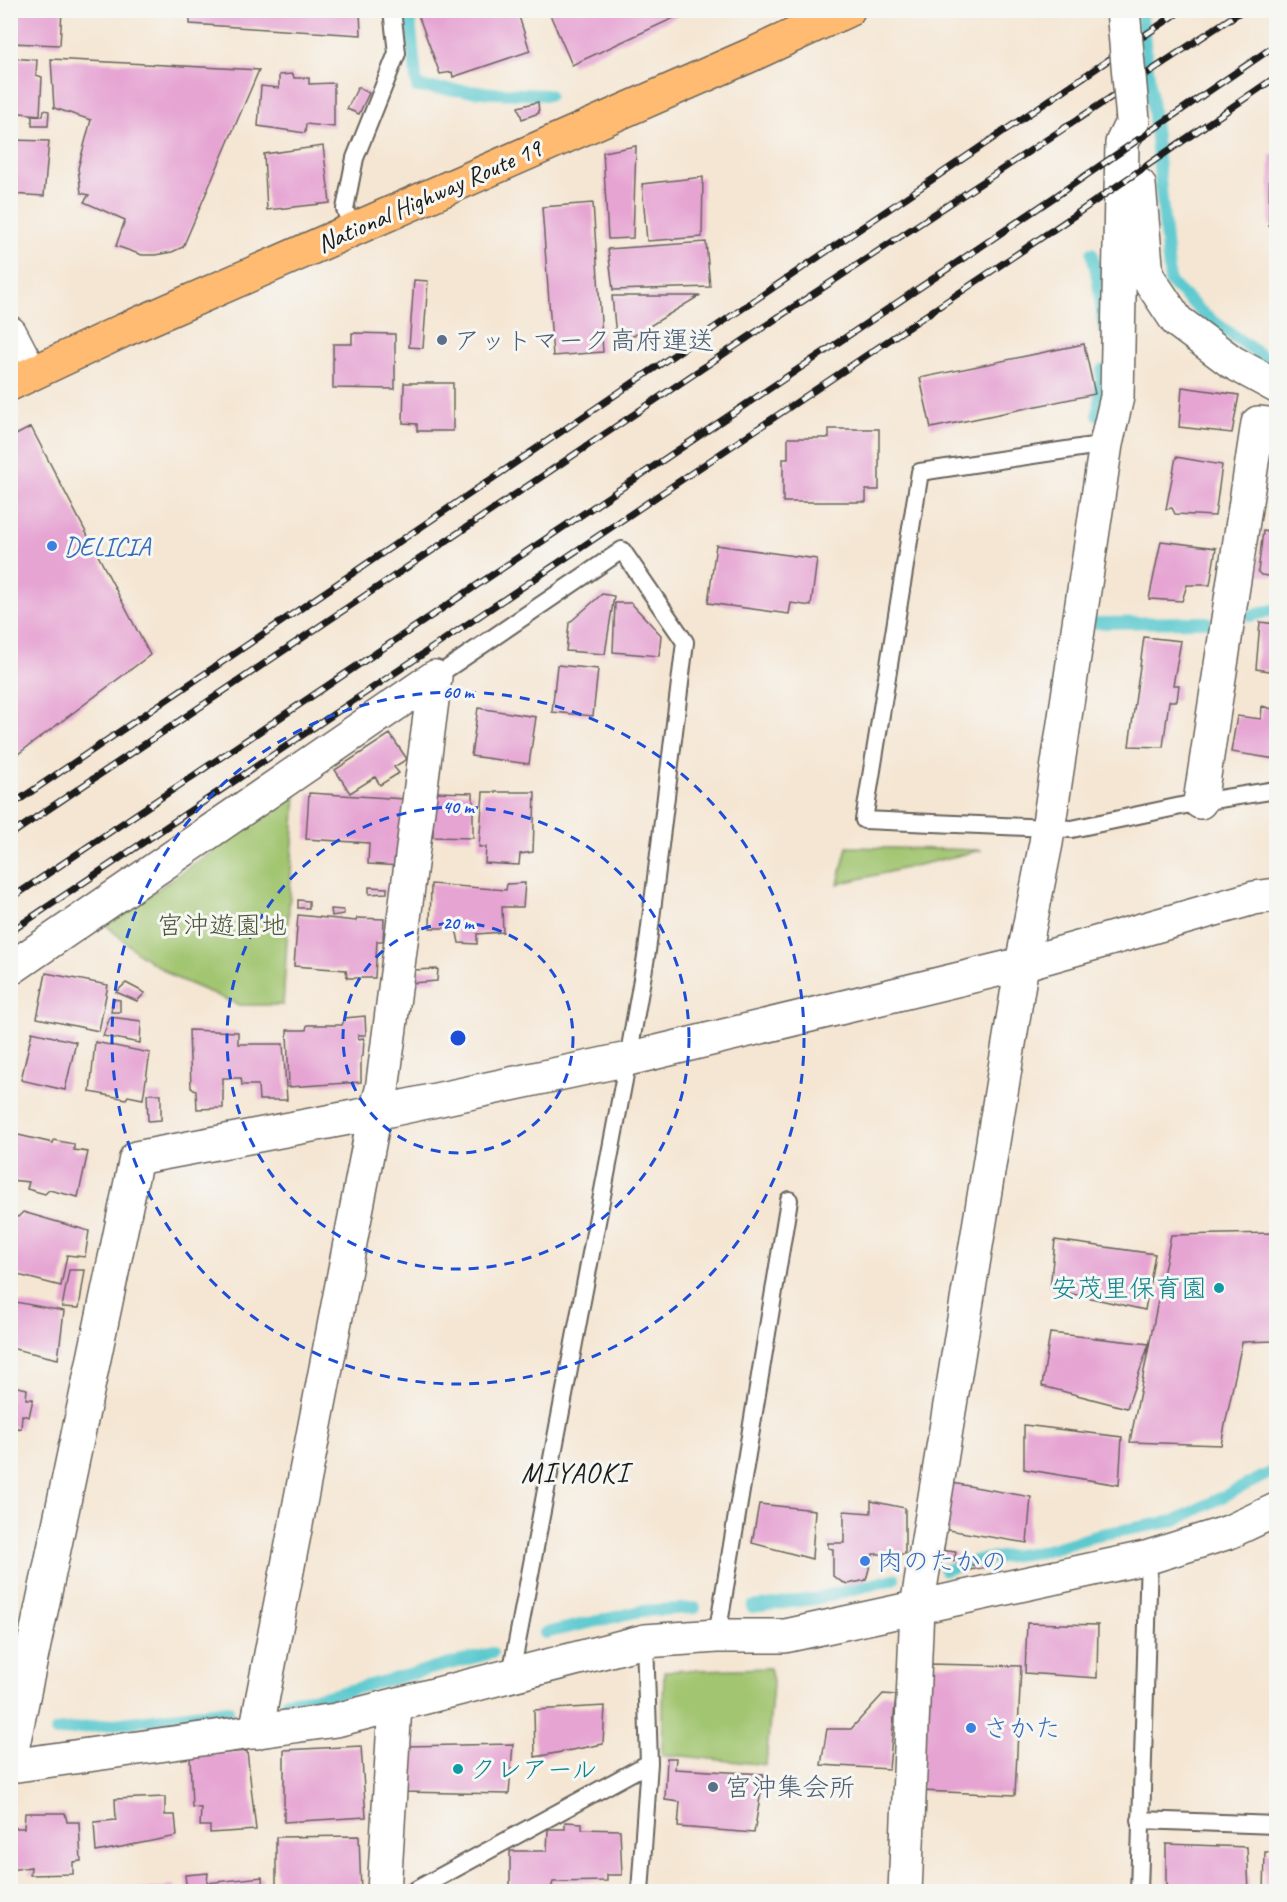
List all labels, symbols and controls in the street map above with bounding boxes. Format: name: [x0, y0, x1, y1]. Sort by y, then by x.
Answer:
street label: National Highway Route 19: [312, 131, 549, 260]
place label: アットマーク高府運送: [454, 324, 714, 357]
marker: アットマーク高府運送: [435, 333, 449, 347]
place label: DELICIA: [64, 530, 152, 563]
marker: DELICIA: [45, 539, 59, 553]
text: 60 m: [442, 681, 475, 703]
text: 40 m: [443, 796, 475, 818]
park label: 宮沖遊園地: [157, 909, 287, 942]
text: 20 m: [443, 912, 475, 934]
centre of rings: [448, 1028, 468, 1048]
place label: 安茂里保育園: [1051, 1272, 1207, 1305]
marker: 安茂里保育園: [1212, 1281, 1226, 1295]
district label: MIYAOKI: [521, 1455, 633, 1490]
place label: 肉のたかの: [877, 1545, 1007, 1578]
marker: 肉のたかの: [858, 1554, 872, 1568]
place label: さかた: [983, 1712, 1061, 1745]
marker: さかた: [964, 1721, 978, 1735]
place label: クレアール: [470, 1753, 597, 1786]
marker: クレアール: [451, 1762, 465, 1776]
place label: 宮沖集会所: [725, 1771, 855, 1804]
marker: 宮沖集会所: [706, 1780, 720, 1794]

